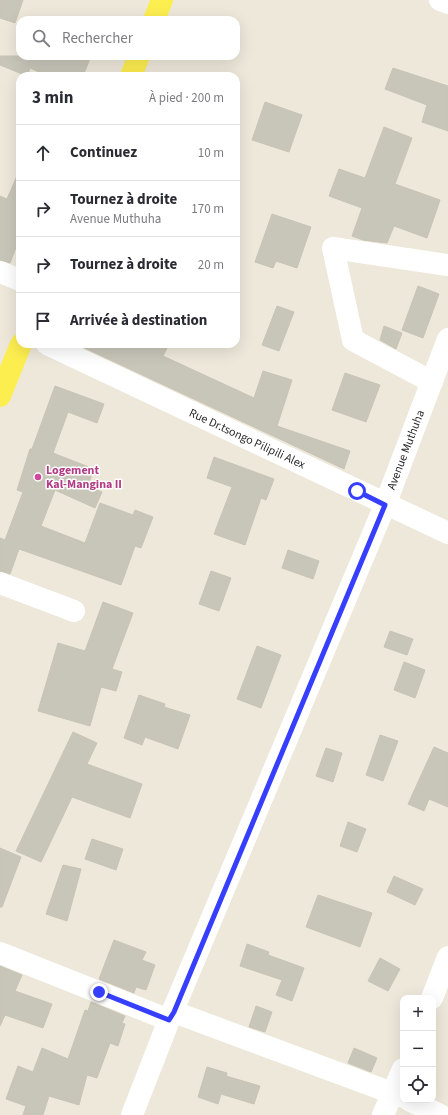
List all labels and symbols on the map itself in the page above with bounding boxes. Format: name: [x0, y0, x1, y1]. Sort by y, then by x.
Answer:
street label: Rue Dr.tsongo Pilipili Alex: [186, 405, 308, 474]
street label: Avenue Muthuha: [383, 408, 429, 492]
place label: Logement Kal-Mangina II: [46, 462, 122, 493]
marker: Logement Kal-Mangina II: [33, 472, 43, 482]
route start: [348, 482, 366, 500]
route end: [90, 983, 108, 1001]

